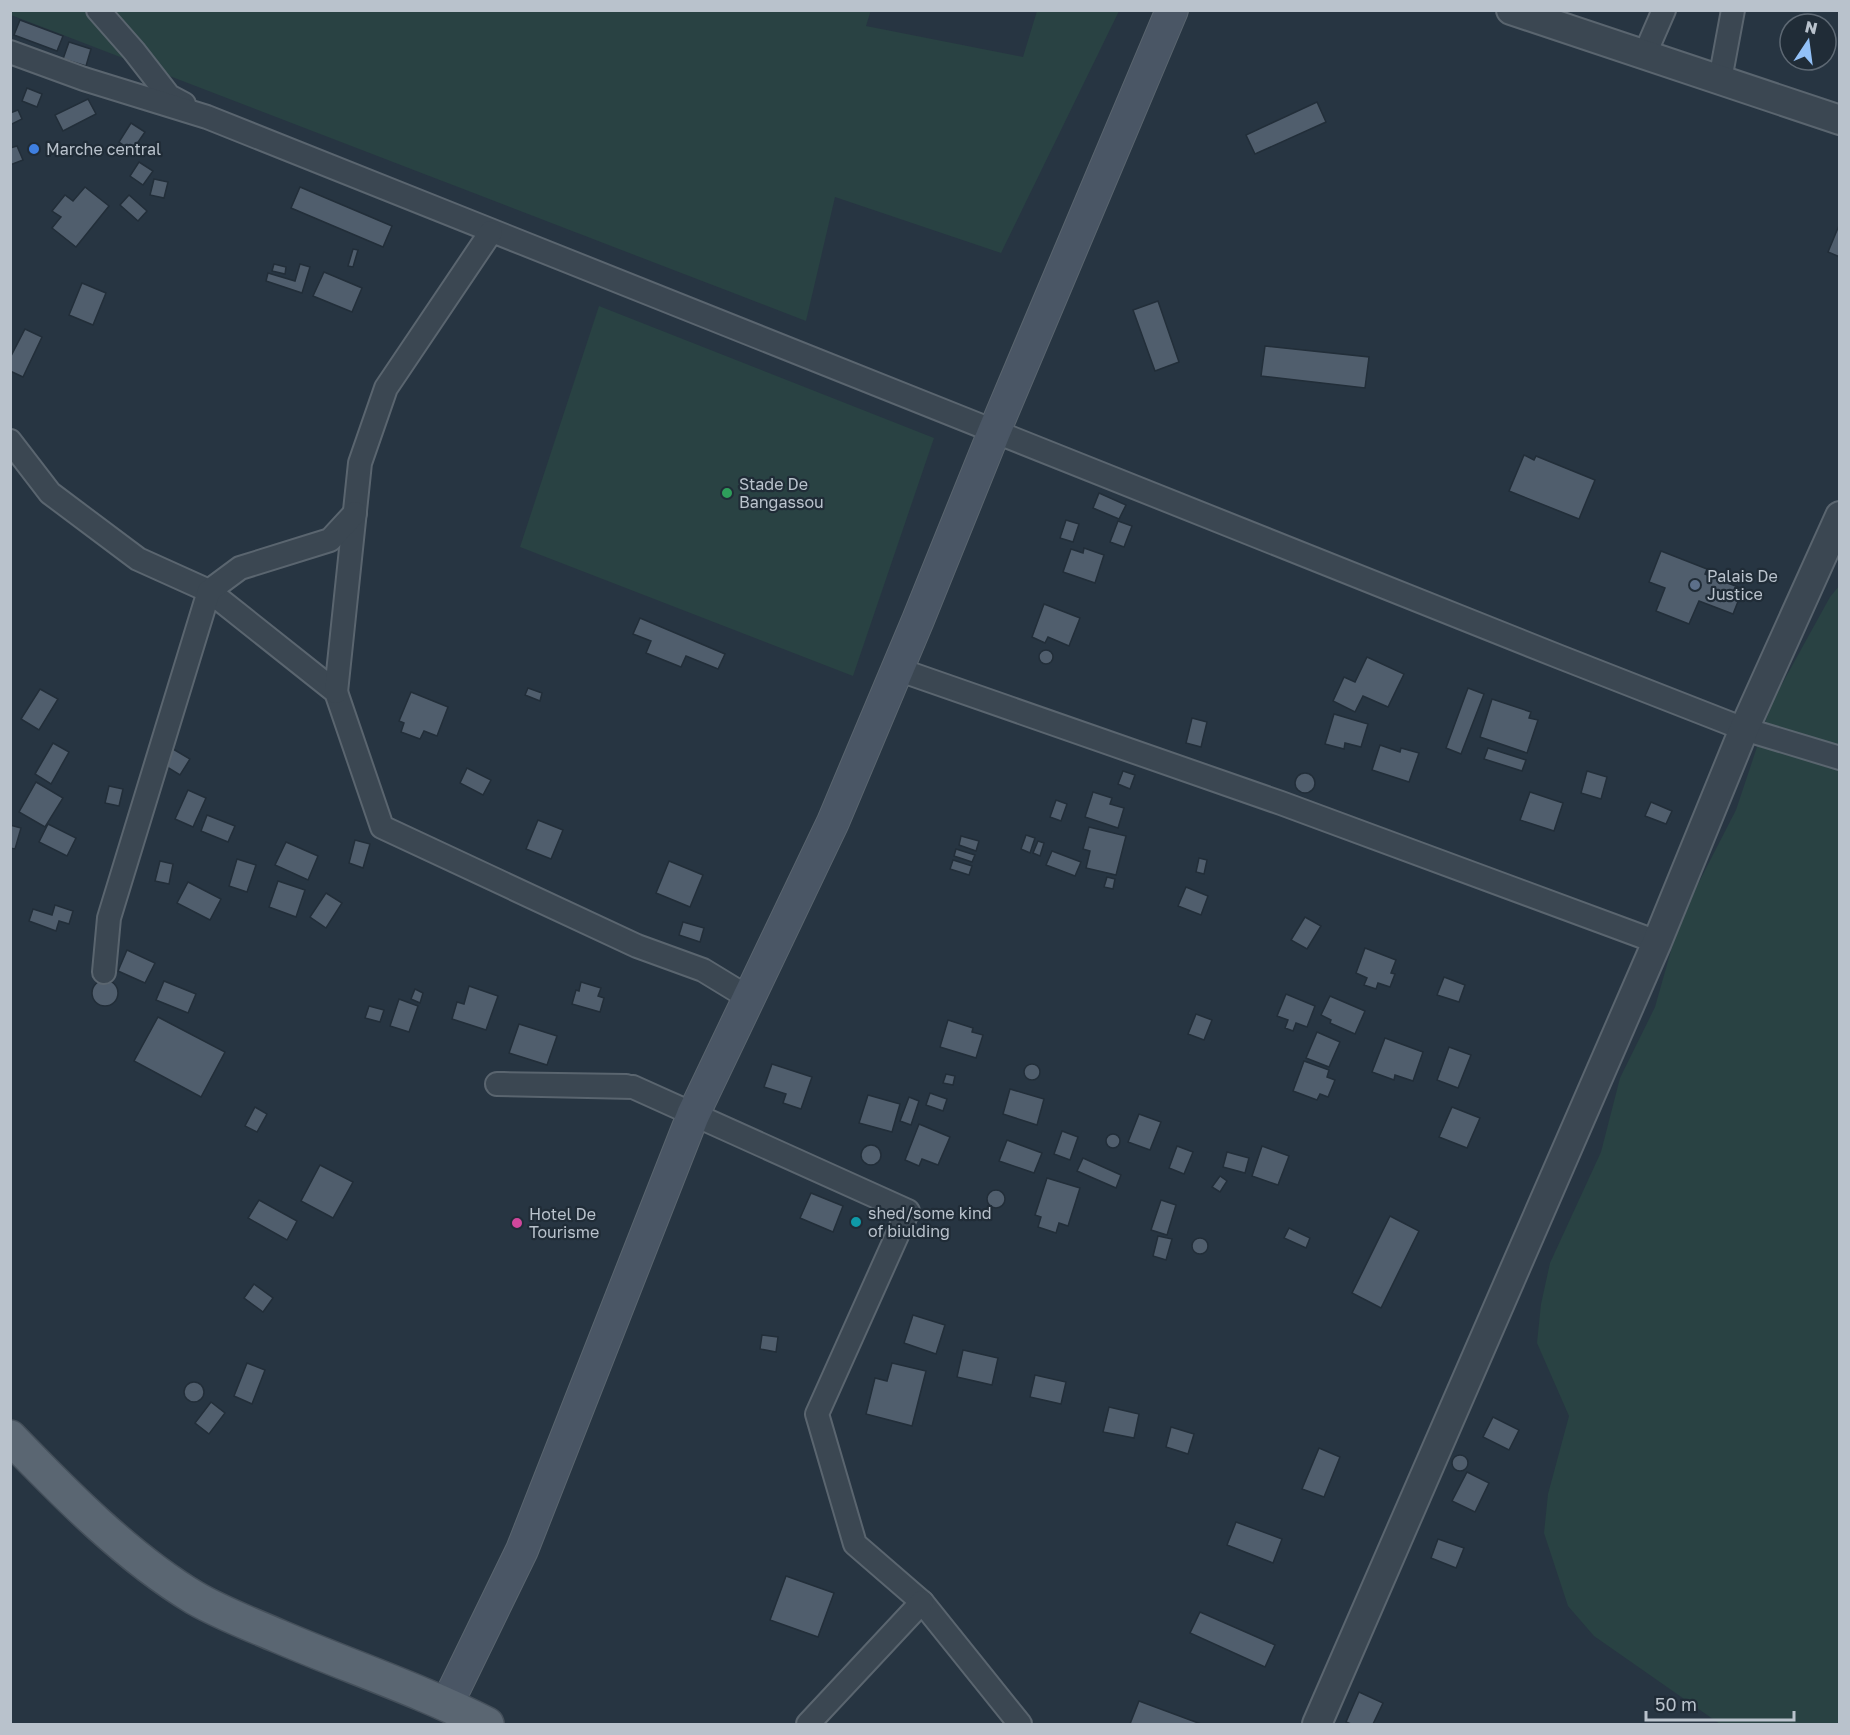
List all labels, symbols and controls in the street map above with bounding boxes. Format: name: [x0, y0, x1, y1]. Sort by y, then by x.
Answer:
north arrow: [1778, 12, 1838, 72]
text: N: [1803, 16, 1820, 38]
place label: Marche central: [46, 139, 161, 159]
marker: Marche central: [27, 142, 41, 156]
place label: Stade De Bangassou: [739, 474, 824, 512]
marker: Stade De Bangassou: [720, 486, 734, 500]
place label: Palais De Justice: [1707, 566, 1778, 604]
marker: Palais De Justice: [1688, 578, 1702, 592]
place label: shed/some kind of biulding: [868, 1203, 992, 1241]
place label: Hotel De Tourisme: [529, 1204, 599, 1242]
marker: shed/some kind of biulding: [849, 1215, 863, 1229]
marker: Hotel De Tourisme: [510, 1216, 524, 1230]
scale bar: [1646, 1684, 1794, 1722]
text: 50 m: [1655, 1693, 1697, 1715]

